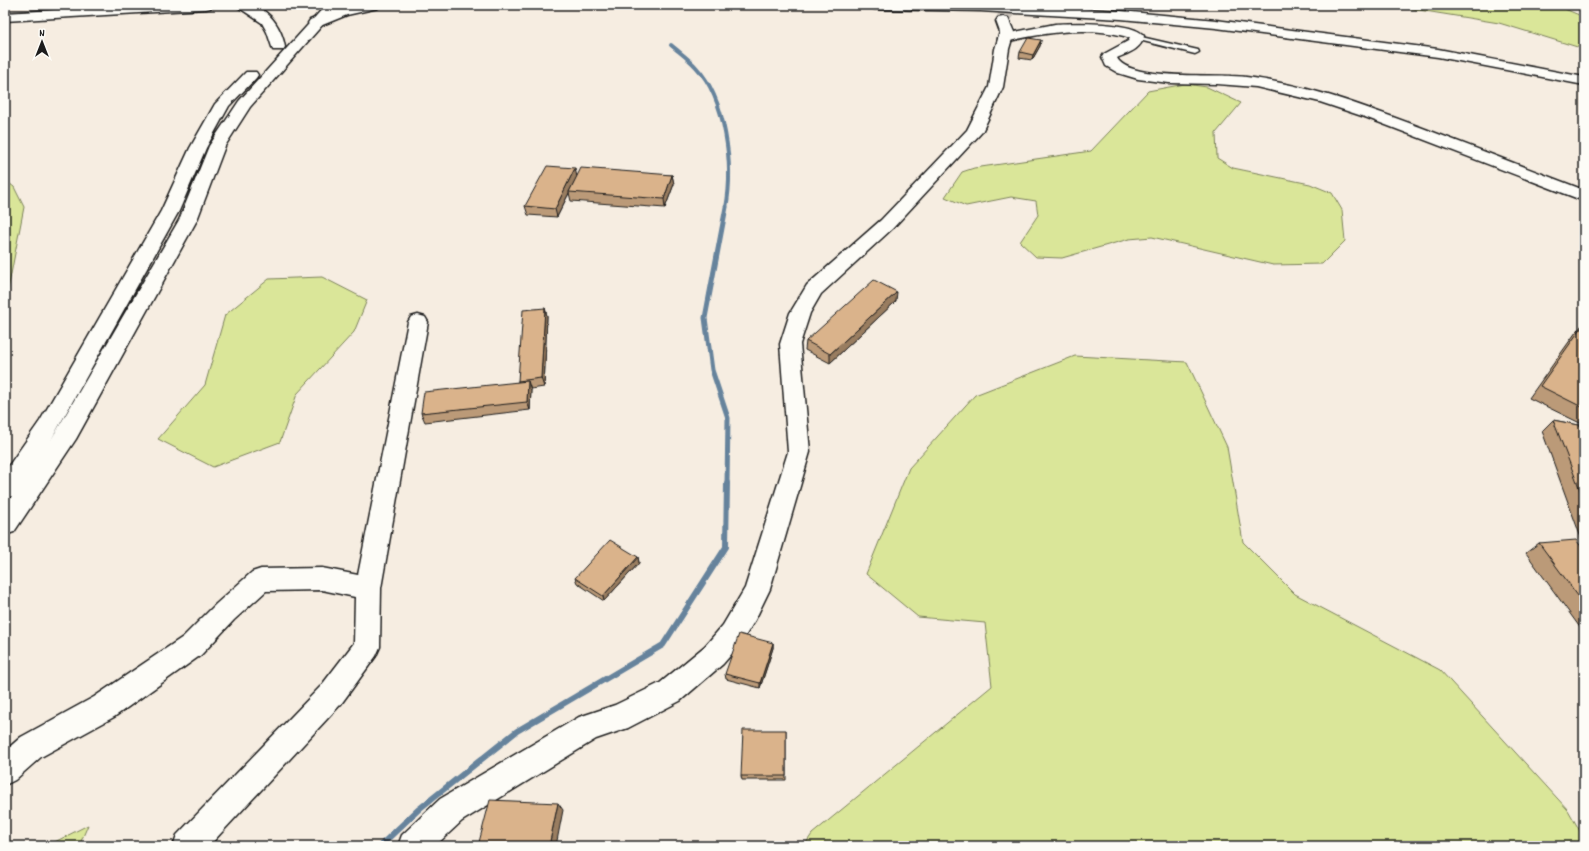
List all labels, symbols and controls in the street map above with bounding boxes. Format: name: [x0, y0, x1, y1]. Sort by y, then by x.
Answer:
north arrow: [22, 22, 62, 62]
text: N: [39, 26, 45, 42]

